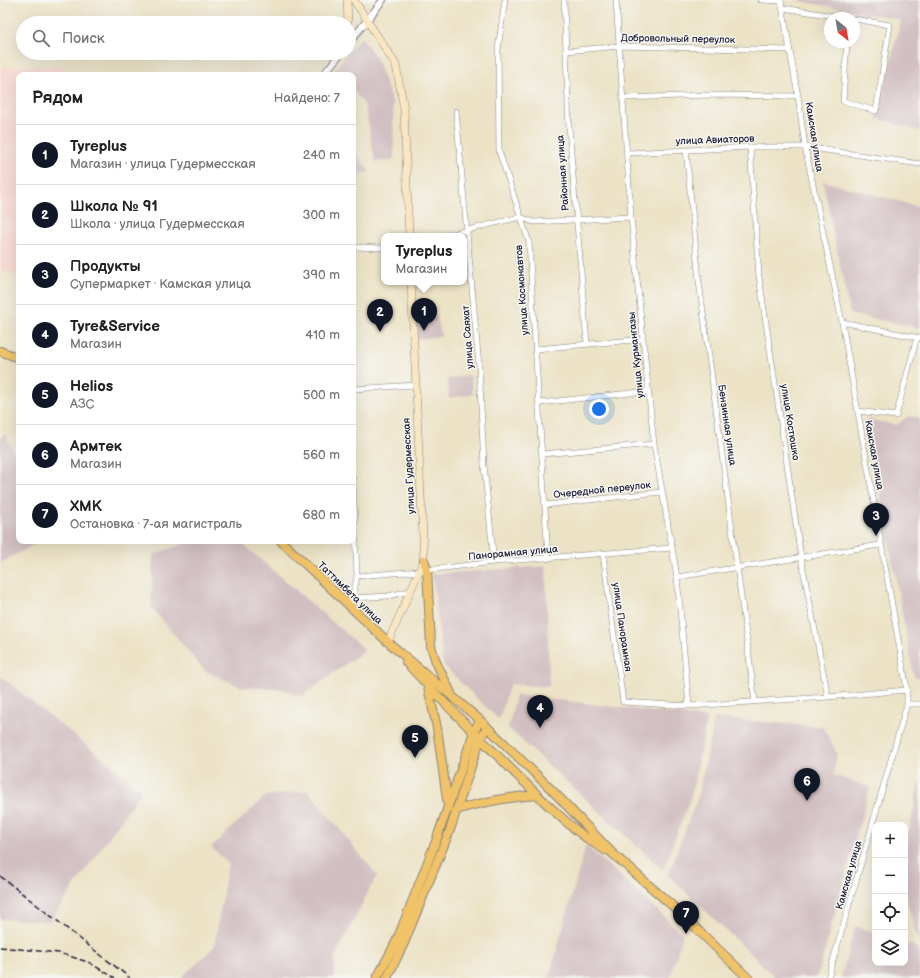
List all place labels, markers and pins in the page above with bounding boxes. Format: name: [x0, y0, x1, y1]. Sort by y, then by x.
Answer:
pin: 1: [411, 298, 437, 331]
pin: 2: [367, 299, 393, 332]
pin: 3: [863, 503, 889, 536]
pin: 4: [527, 695, 553, 728]
pin: 5: [402, 725, 428, 758]
pin: 6: [794, 768, 820, 801]
pin: 7: [673, 901, 699, 934]

